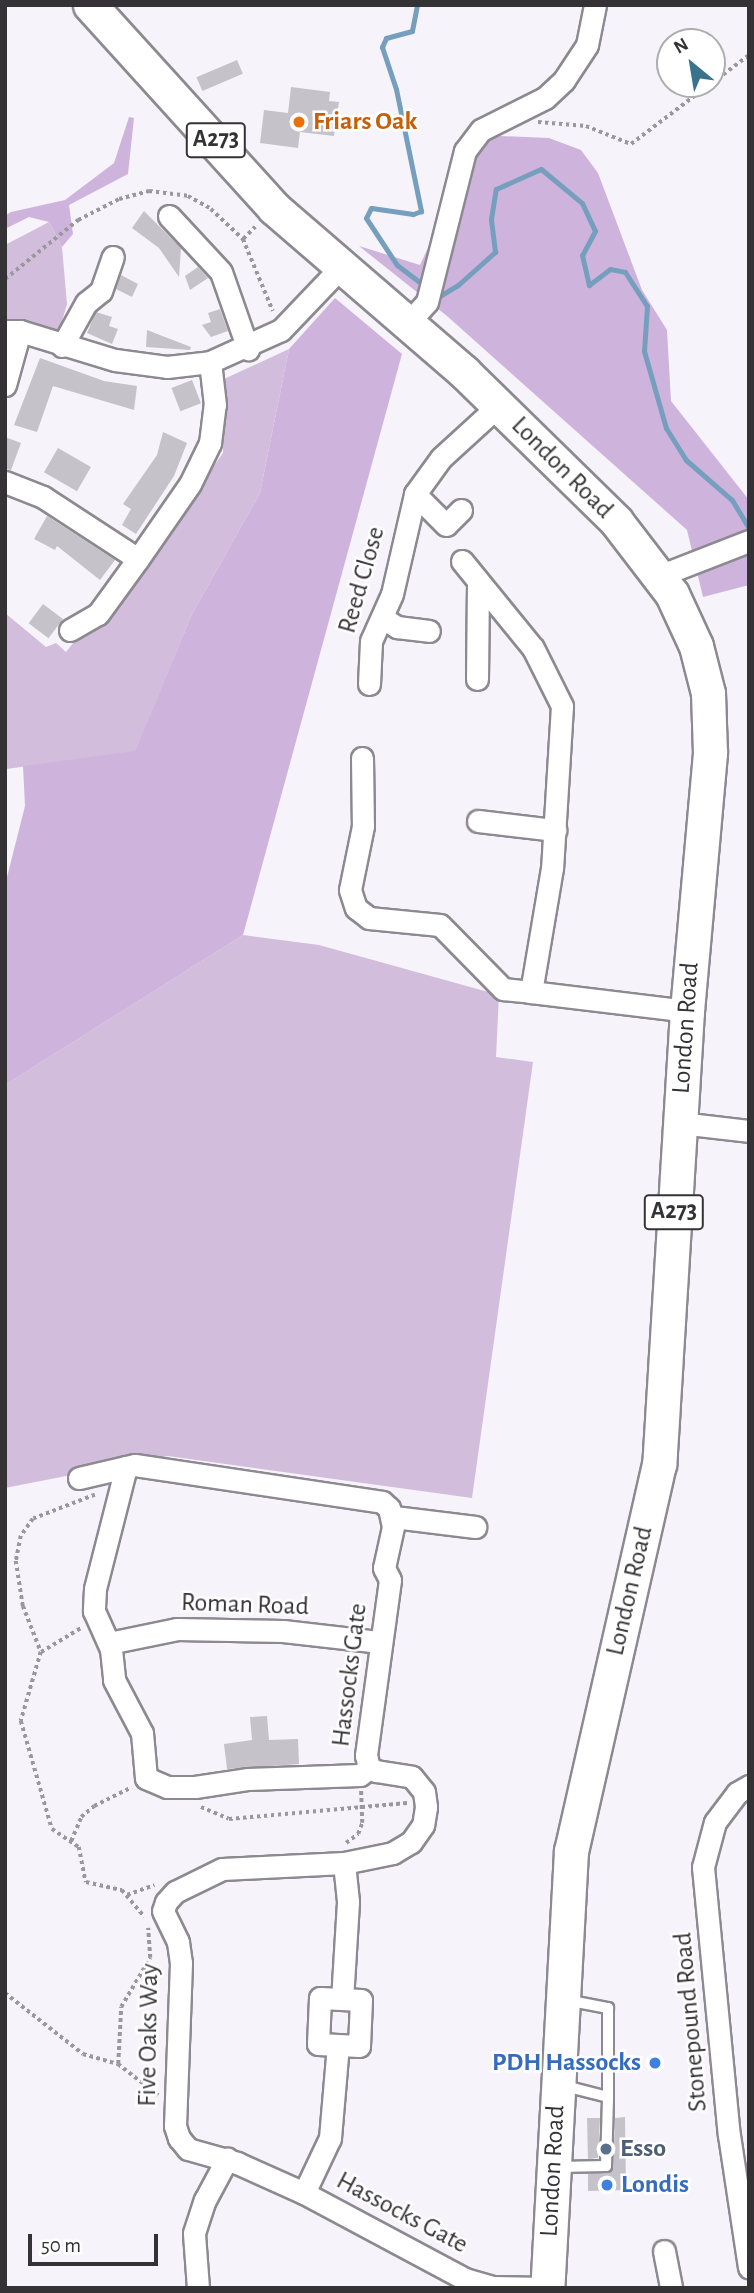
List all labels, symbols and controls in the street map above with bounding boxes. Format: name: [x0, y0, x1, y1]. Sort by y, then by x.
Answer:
north arrow: [656, 28, 726, 98]
text: N: [671, 35, 692, 58]
place label: Friars Oak: [313, 106, 417, 138]
marker: Friars Oak: [291, 114, 307, 130]
road number: A273: [184, 120, 248, 160]
street label: London Road: [504, 410, 620, 526]
street label: Reed Close: [332, 523, 392, 637]
street label: London Road: [666, 961, 706, 1095]
road number: A273: [642, 1192, 706, 1232]
street label: London Road: [600, 1523, 660, 1659]
street label: Roman Road: [181, 1587, 309, 1623]
street label: Hassocks Gate: [326, 1601, 374, 1749]
street label: Stonepound Road: [668, 1931, 714, 2113]
street label: Five Oaks Way: [132, 1963, 166, 2107]
place label: PDH Hassocks: [492, 2047, 641, 2079]
marker: PDH Hassocks: [647, 2055, 663, 2071]
street label: London Road: [534, 2104, 572, 2238]
place label: Esso: [620, 2133, 666, 2165]
marker: Esso: [598, 2141, 614, 2157]
street label: Hassocks Gate: [331, 2165, 473, 2261]
place label: Londis: [621, 2169, 689, 2201]
marker: Londis: [599, 2177, 615, 2193]
scale bar: [32, 2220, 161, 2264]
text: 50 m: [41, 2235, 81, 2256]

